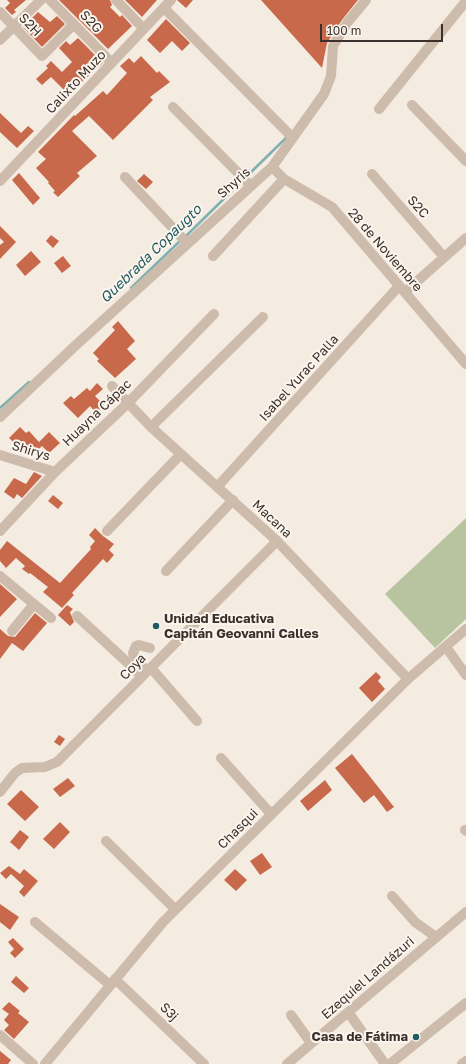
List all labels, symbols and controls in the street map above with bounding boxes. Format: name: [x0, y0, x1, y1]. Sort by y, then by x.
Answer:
street label: S2G: [77, 8, 105, 36]
street label: S2H: [15, 10, 45, 40]
scale bar: [322, 16, 445, 42]
text: 100 m: [327, 23, 361, 38]
street label: Calixto Muzo: [43, 47, 109, 117]
street label: Shyris: [214, 164, 254, 202]
street label: S2C: [404, 193, 432, 221]
water label: Quebrada Copaugto: [97, 201, 205, 307]
street label: 28 de Noviembre: [345, 205, 425, 295]
street label: Isabel Yurac Palla: [256, 332, 342, 424]
street label: Huayna Cápac: [59, 376, 135, 450]
street label: Shirys: [10, 438, 52, 464]
street label: Macana: [249, 497, 295, 541]
place label: Unidad Educativa Capitán Geovanni Calles: [164, 611, 319, 642]
marker: Unidad Educativa Capitán Geovanni Calles: [151, 621, 161, 631]
street label: Coya: [117, 651, 149, 683]
street label: Chasqui: [215, 806, 261, 852]
street label: Ezequiel Landázuri: [318, 934, 418, 1022]
street label: S3j: [157, 1000, 181, 1024]
place label: Casa de Fátima: [312, 1029, 408, 1045]
marker: Casa de Fátima: [411, 1032, 421, 1042]

